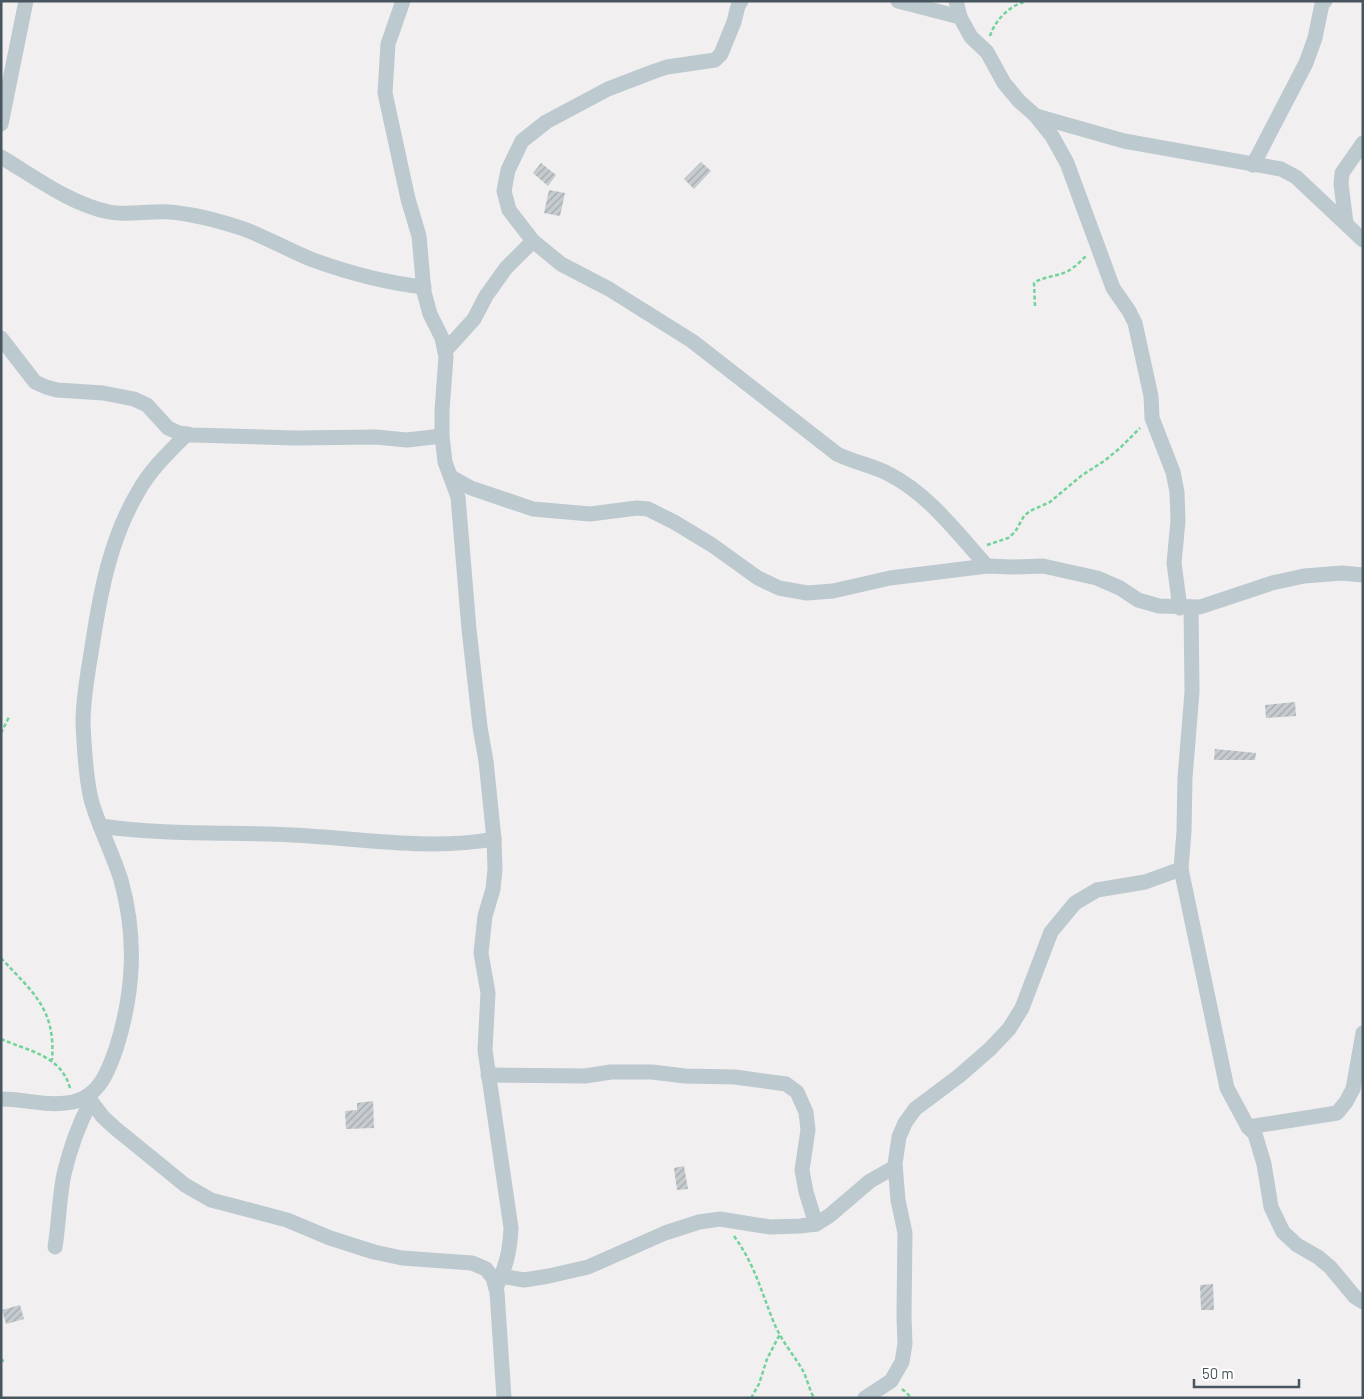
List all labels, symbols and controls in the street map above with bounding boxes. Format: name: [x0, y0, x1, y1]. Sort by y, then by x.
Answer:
scale bar: [1194, 1356, 1299, 1388]
text: 50 m: [1202, 1364, 1234, 1382]

